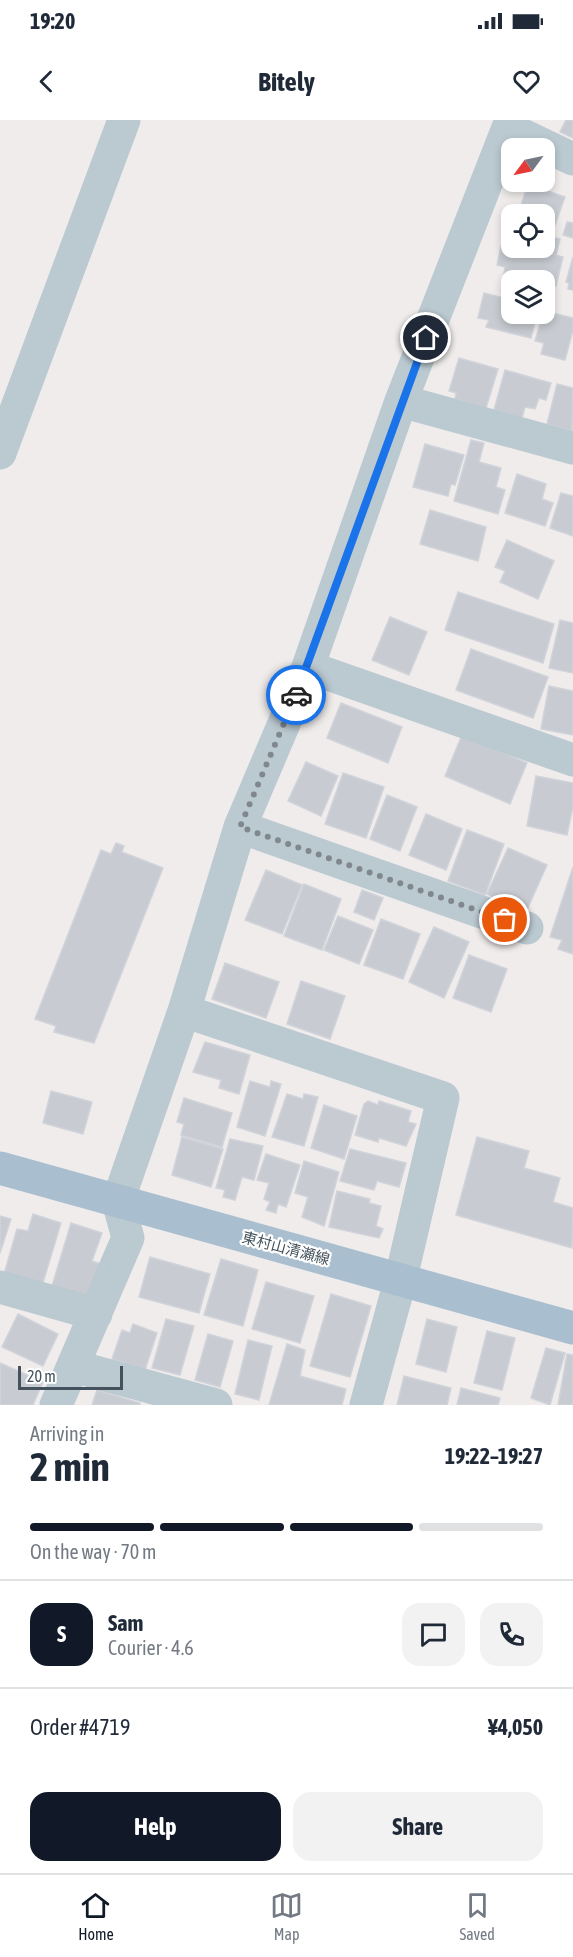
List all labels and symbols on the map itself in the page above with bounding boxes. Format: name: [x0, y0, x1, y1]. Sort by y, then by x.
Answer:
north arrow: [501, 138, 555, 192]
pin: [400, 312, 451, 363]
courier: [266, 665, 326, 725]
pin: [479, 894, 530, 945]
street label: 東村山清瀬線: [240, 1228, 332, 1268]
scale bar: [18, 1363, 123, 1390]

